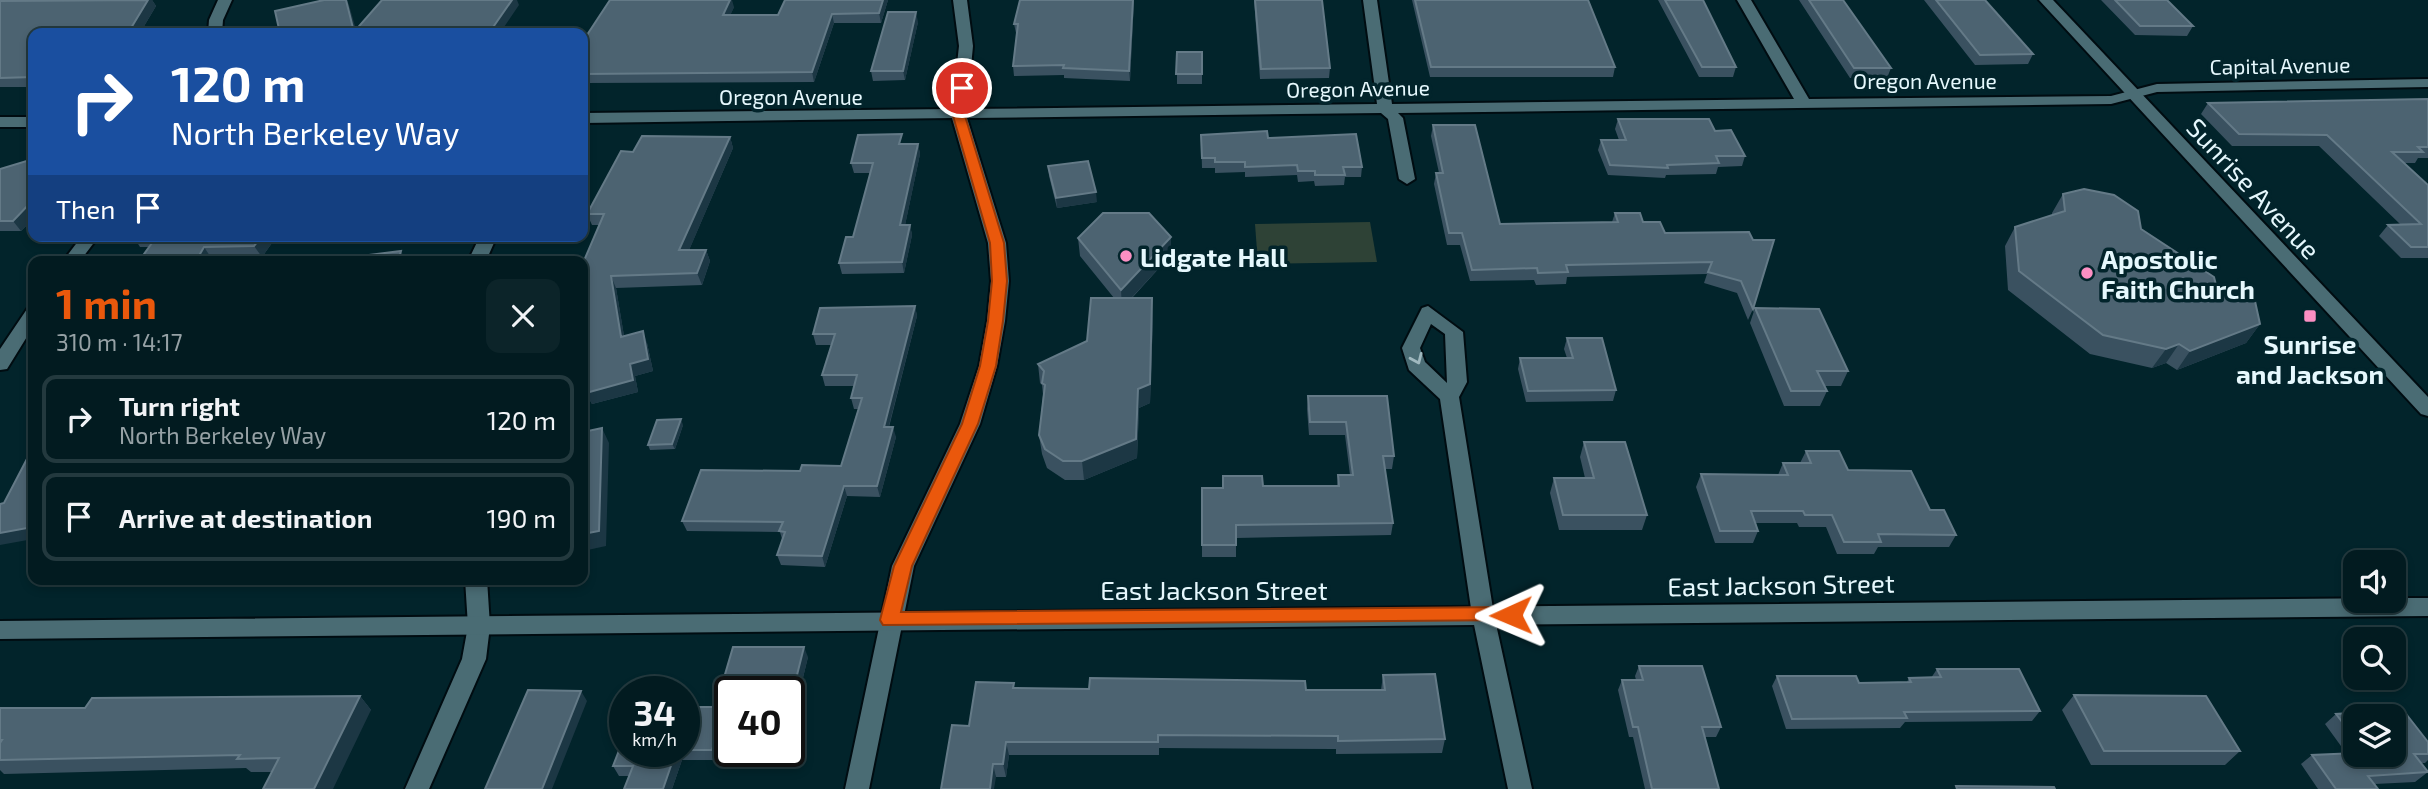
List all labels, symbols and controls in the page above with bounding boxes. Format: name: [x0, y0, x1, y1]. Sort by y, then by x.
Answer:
street label: Capital Avenue: [2209, 51, 2351, 79]
text: 120 m: [171, 53, 305, 112]
icon: right: [56, 56, 147, 147]
pin: [932, 58, 992, 118]
street label: Oregon Avenue: [1853, 68, 1997, 93]
icon: arrive: [943, 69, 981, 107]
street label: Oregon Avenue: [1286, 74, 1430, 102]
street label: Oregon Avenue: [719, 84, 863, 109]
street label: Sunrise Avenue: [2181, 111, 2327, 265]
text: North Berkeley Way: [171, 113, 459, 151]
icon: arrive: [129, 189, 167, 227]
text: Then: [56, 193, 115, 224]
place label: Lidgate Hall: [1140, 241, 1288, 272]
place label: Apostolic Faith Church: [2101, 243, 2255, 304]
marker: Lidgate Hall: [1118, 248, 1134, 264]
marker: Apostolic Faith Church: [2079, 265, 2095, 281]
text: 1 min: [56, 277, 157, 327]
button: close: [486, 279, 560, 353]
marker: Sunrise and Jackson: [2302, 308, 2318, 324]
text: 310 m · 14:17: [56, 328, 182, 356]
place label: Sunrise and Jackson: [2236, 328, 2384, 389]
one-way arrow: [1408, 351, 1422, 364]
text: Turn right: [119, 390, 240, 421]
icon: right: [60, 400, 98, 438]
text: 120 m: [487, 404, 556, 435]
text: North Berkeley Way: [119, 421, 326, 449]
icon: arrive: [60, 498, 98, 536]
text: Arrive at destination: [119, 502, 372, 533]
text: 190 m: [487, 502, 556, 533]
map controls: [2343, 550, 2406, 767]
button: sound: [2343, 550, 2406, 613]
street label: East Jackson Street: [1667, 567, 1895, 601]
street label: East Jackson Street: [1100, 574, 1328, 605]
position arrow: [1474, 578, 1548, 652]
button: search: [2343, 627, 2406, 690]
speed limit sign: 40: [714, 676, 805, 767]
text: 34: [633, 691, 676, 733]
button: layers: [2343, 704, 2406, 767]
text: km/h: [632, 728, 677, 750]

